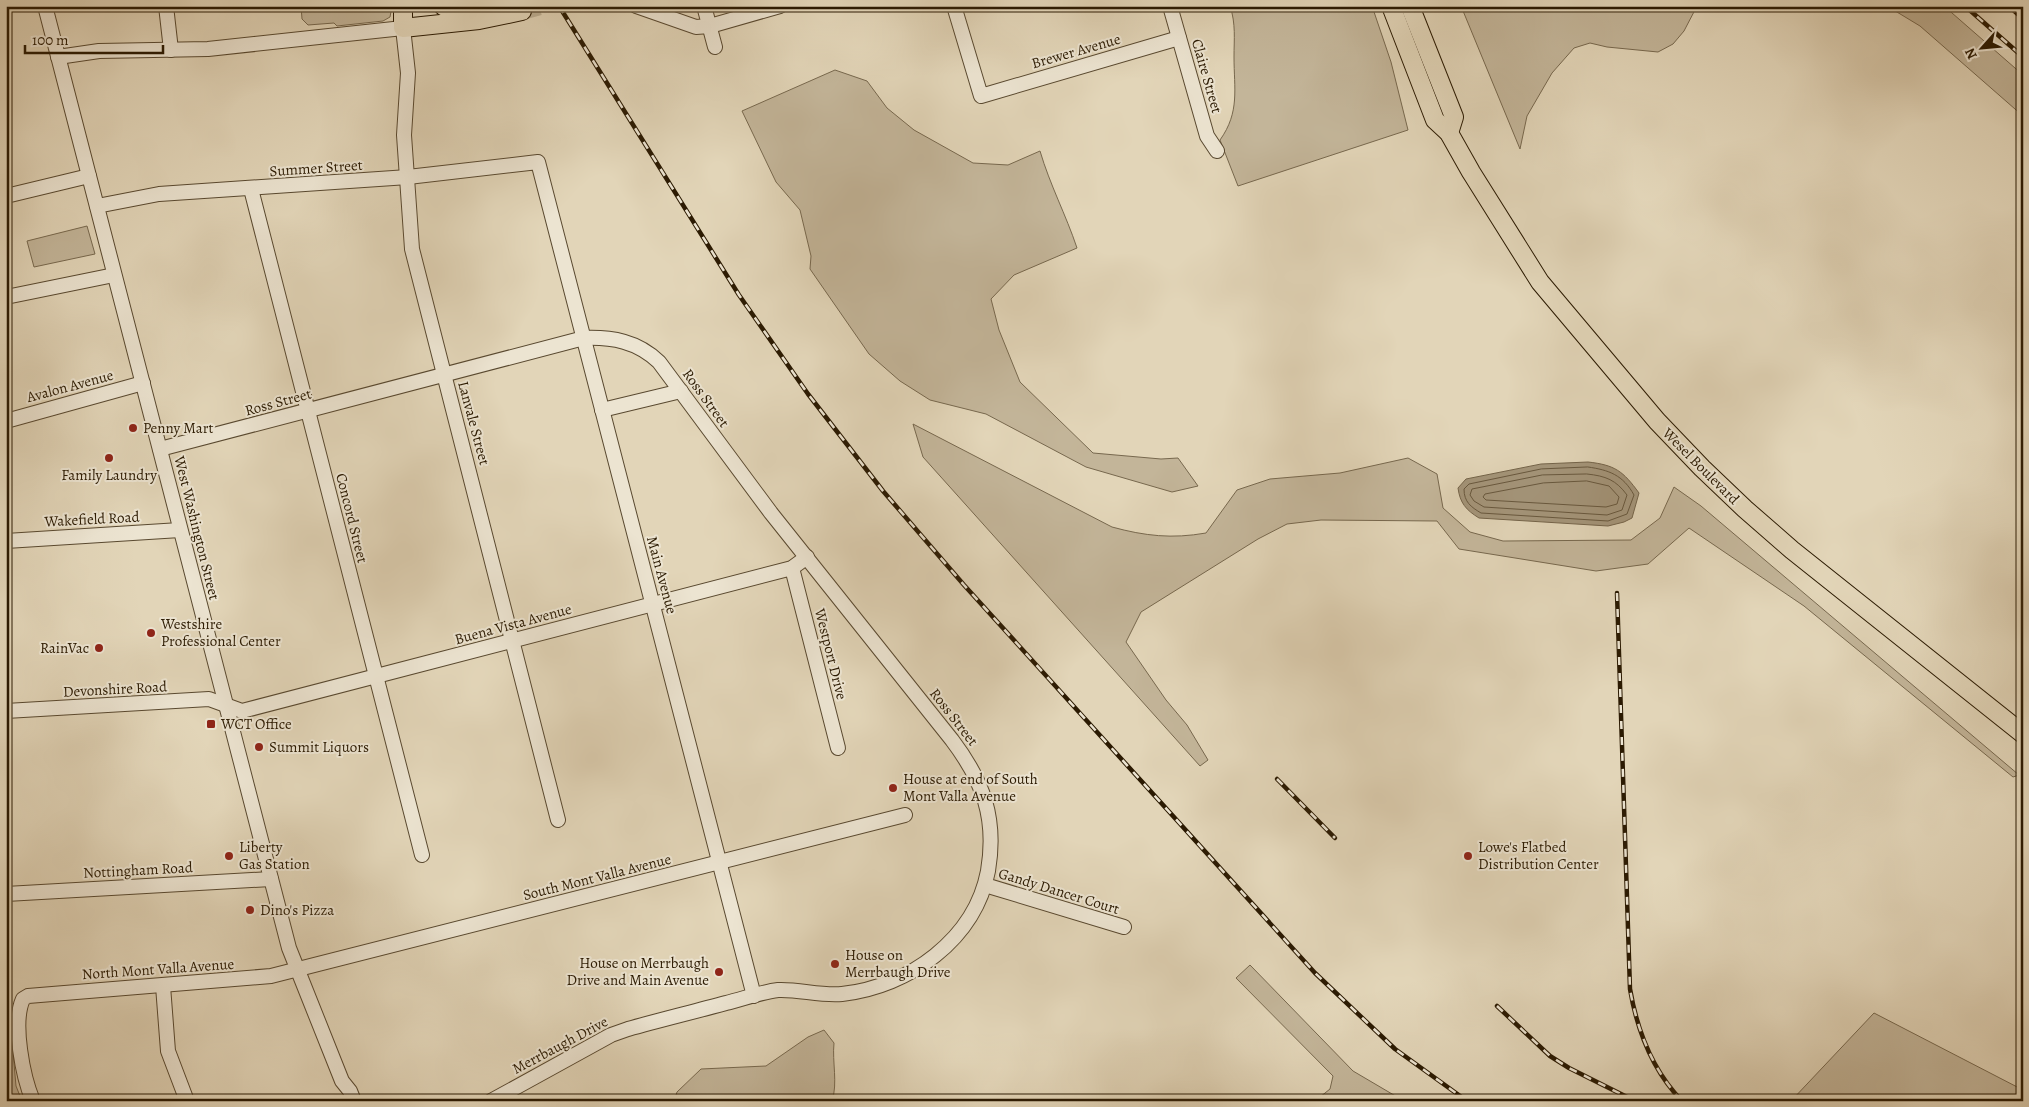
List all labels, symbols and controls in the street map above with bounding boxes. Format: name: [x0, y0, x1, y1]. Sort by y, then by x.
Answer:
scale bar: [25, 22, 162, 54]
north arrow: [1956, 22, 2006, 72]
street label: Brewer Avenue: [1029, 29, 1123, 73]
text: 100 m: [32, 30, 69, 50]
street label: Claire Street: [1187, 36, 1227, 116]
text: N: [1960, 45, 1982, 63]
street label: Summer Street: [269, 155, 363, 181]
street label: Avalon Avenue: [24, 365, 116, 407]
street label: Ross Street: [678, 365, 734, 431]
street label: Lanvale Street: [453, 379, 495, 467]
street label: Ross Street: [243, 384, 314, 420]
place label: Penny Mart: [143, 418, 213, 438]
marker: Penny Mart: [127, 422, 139, 434]
street label: Wesel Boulevard: [1658, 423, 1744, 509]
marker: Family Laundry: [103, 452, 115, 464]
street label: West Washington Street: [169, 453, 225, 602]
place label: Family Laundry: [61, 465, 157, 485]
street label: Concord Street: [331, 471, 373, 565]
street label: Wakefield Road: [43, 506, 141, 532]
street label: Main Avenue: [642, 534, 682, 616]
street label: Buena Vista Avenue: [452, 599, 574, 649]
street label: Westport Drive: [810, 605, 852, 702]
place label: Westshire Professional Center: [160, 614, 281, 651]
marker: Westshire Professional Center: [145, 627, 157, 639]
place label: RainVac: [40, 638, 89, 658]
marker: RainVac: [93, 642, 105, 654]
street label: Devonshire Road: [62, 676, 168, 702]
street label: Ross Street: [925, 684, 983, 750]
place label: WCT Office: [220, 714, 292, 734]
marker: WCT Office: [205, 718, 217, 730]
place label: Summit Liquors: [269, 737, 369, 757]
marker: Summit Liquors: [253, 741, 265, 753]
place label: House at end of South Mont Valla Avenue: [903, 769, 1038, 806]
marker: House at end of South Mont Valla Avenue: [887, 782, 899, 794]
place label: Liberty Gas Station: [239, 837, 310, 874]
place label: Lowe's Flatbed Distribution Center: [1478, 837, 1599, 874]
street label: South Mont Valla Avenue: [521, 849, 673, 905]
marker: Liberty Gas Station: [223, 850, 235, 862]
marker: Lowe's Flatbed Distribution Center: [1462, 850, 1474, 862]
street label: Nottingham Road: [83, 857, 194, 883]
street label: Gandy Dancer Court: [996, 863, 1122, 919]
place label: Dino's Pizza: [260, 900, 334, 920]
marker: Dino's Pizza: [244, 904, 256, 916]
place label: House on Merrbaugh Drive: [845, 945, 951, 982]
place label: House on Merrbaugh Drive and Main Avenue: [566, 953, 709, 990]
street label: North Mont Valla Avenue: [81, 954, 235, 984]
marker: House on Merrbaugh Drive: [829, 958, 841, 970]
marker: House on Merrbaugh Drive and Main Avenue: [713, 966, 725, 978]
street label: Merrbaugh Drive: [509, 1011, 612, 1079]

